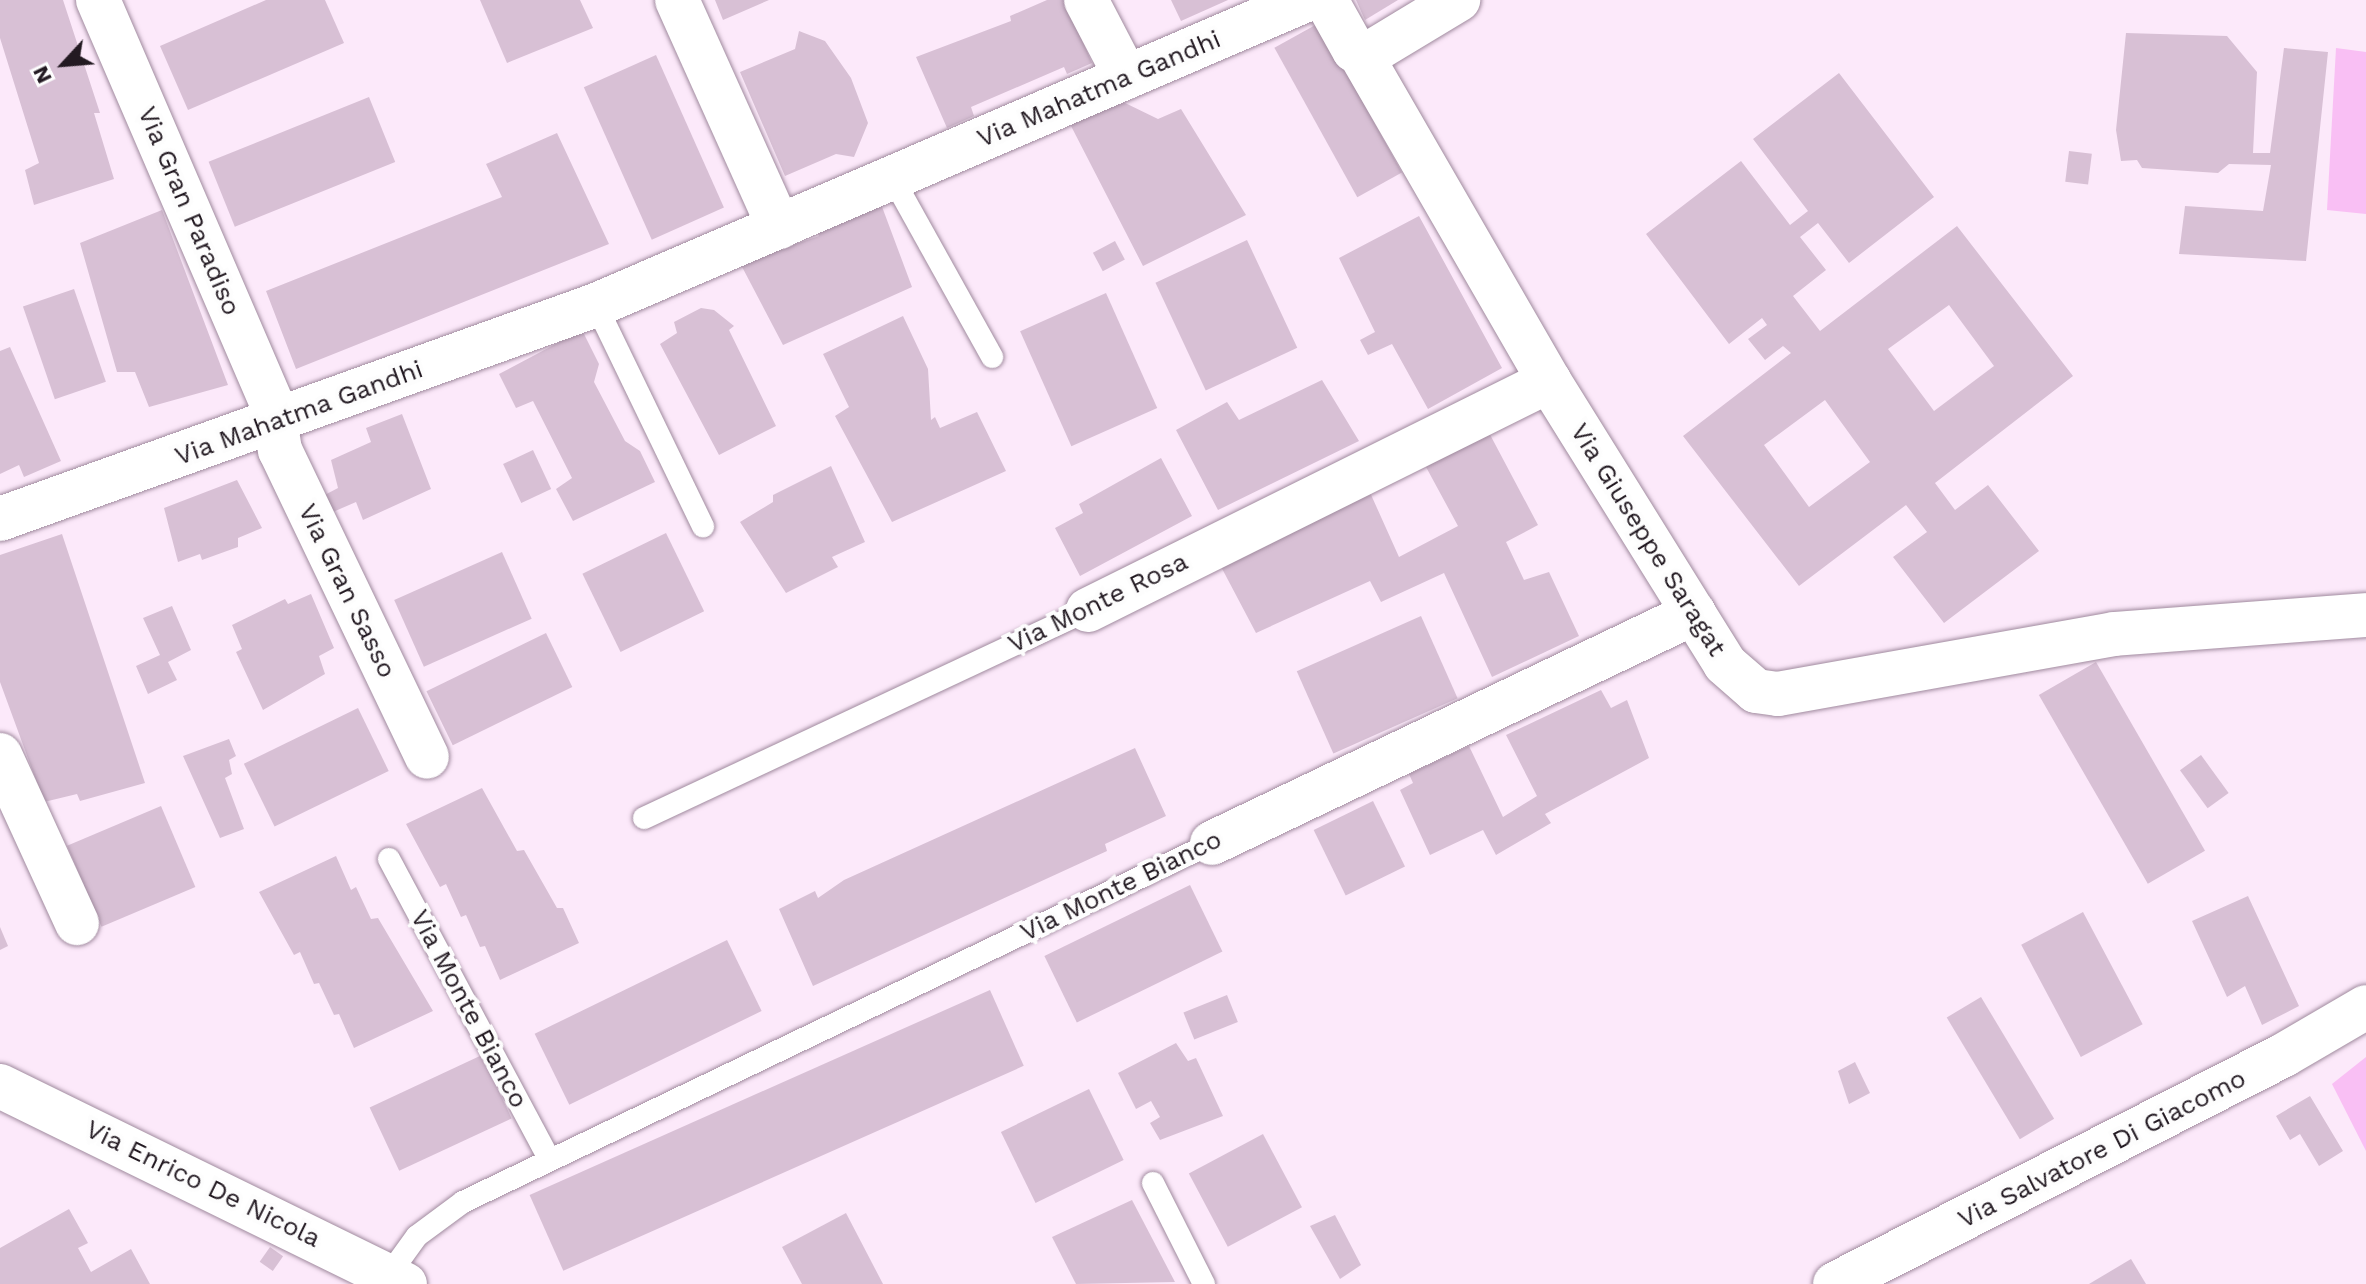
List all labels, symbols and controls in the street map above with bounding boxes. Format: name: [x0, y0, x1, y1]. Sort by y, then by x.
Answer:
street label: Via Mahatma Gandhi: [972, 23, 1226, 155]
north arrow: [24, 24, 104, 104]
text: N: [27, 62, 57, 88]
street label: Via Gran Paradiso: [131, 102, 247, 320]
street label: Via Mahatma Gandhi: [170, 353, 428, 473]
street label: Via Giuseppe Saragat: [1563, 418, 1733, 662]
street label: Via Gran Sasso: [291, 499, 403, 683]
street label: Via Monte Rosa: [1003, 546, 1193, 660]
street label: Via Monte Bianco: [1015, 824, 1227, 948]
street label: Via Monte Bianco: [403, 904, 535, 1114]
street label: Via Salvatore Di Giacomo: [1953, 1063, 2251, 1235]
street label: Via Enrico De Nicola: [80, 1113, 326, 1255]

